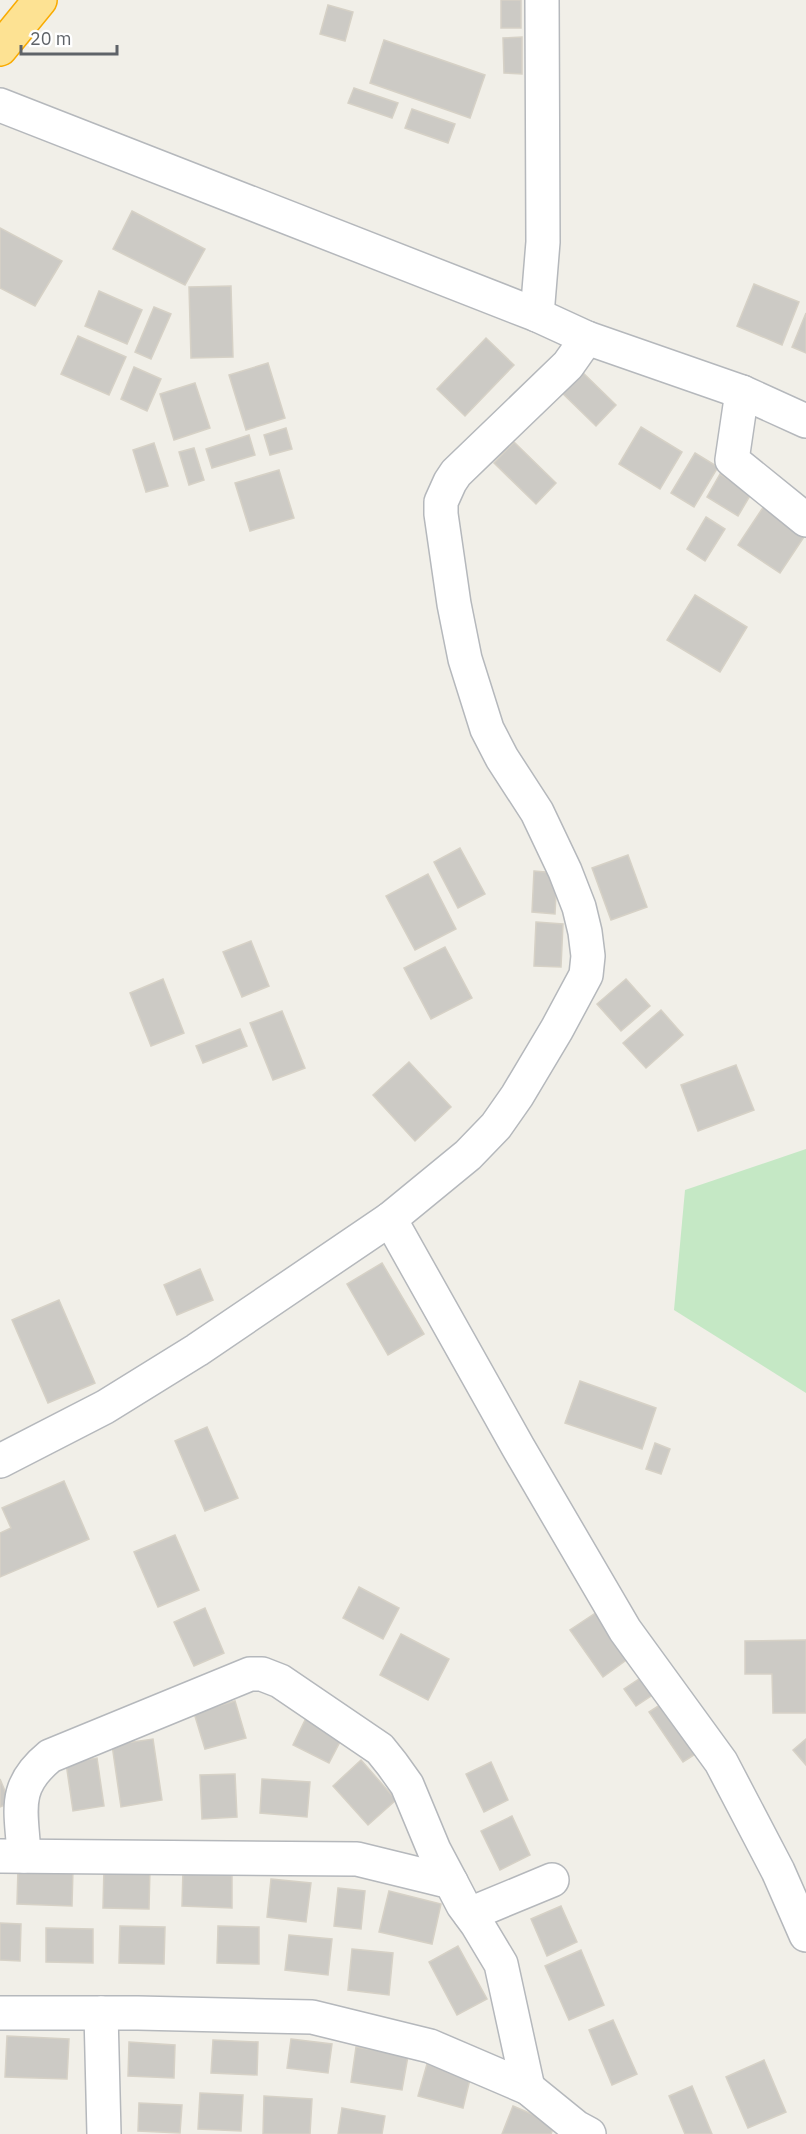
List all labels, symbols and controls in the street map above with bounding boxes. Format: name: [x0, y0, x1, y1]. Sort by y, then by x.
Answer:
scale bar: [21, 18, 117, 56]
text: 20 m: [30, 27, 72, 50]

